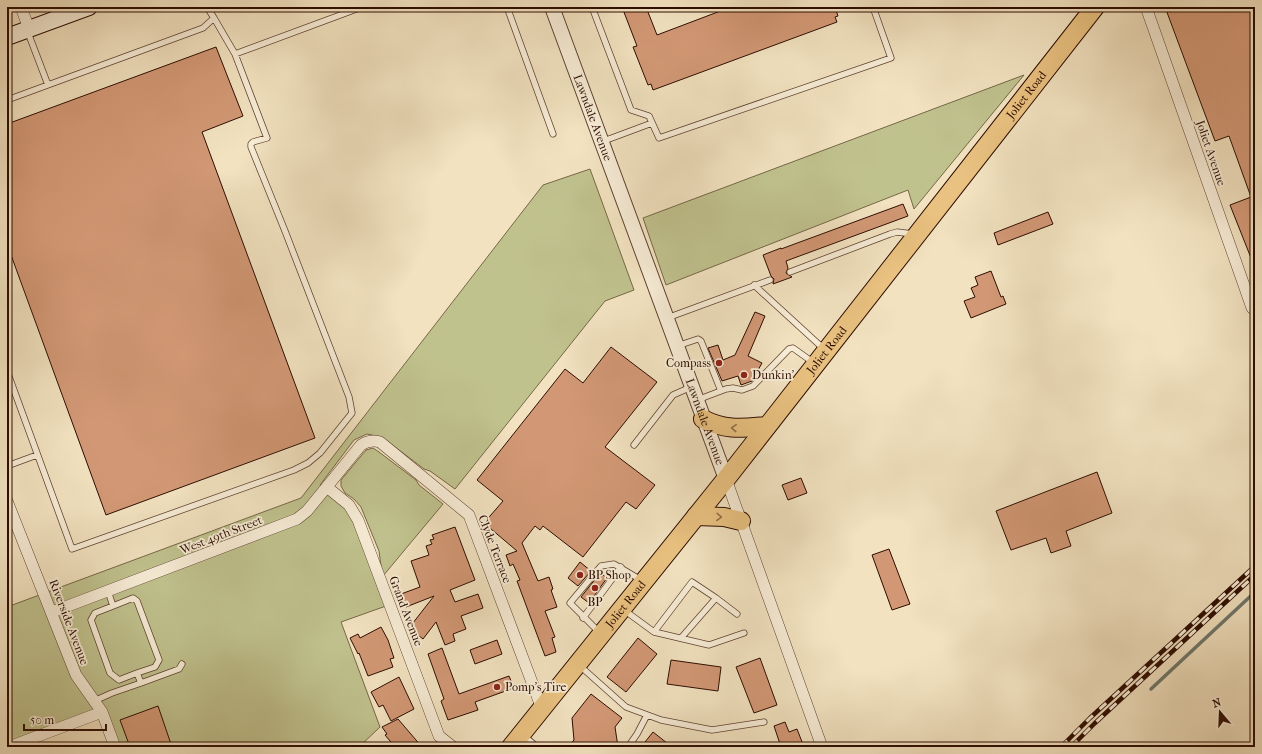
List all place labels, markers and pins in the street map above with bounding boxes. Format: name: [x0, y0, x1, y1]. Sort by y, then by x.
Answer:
place label: Compass: [666, 356, 712, 370]
marker: Compass: [714, 358, 724, 368]
place label: Dunkin': [752, 368, 795, 382]
marker: Dunkin': [739, 370, 749, 380]
place label: BP Shop: [588, 568, 632, 582]
marker: BP Shop: [575, 570, 585, 580]
marker: BP: [590, 583, 600, 593]
place label: BP: [588, 595, 602, 609]
place label: Pomp's Tire: [505, 680, 566, 694]
marker: Pomp's Tire: [492, 682, 502, 692]

